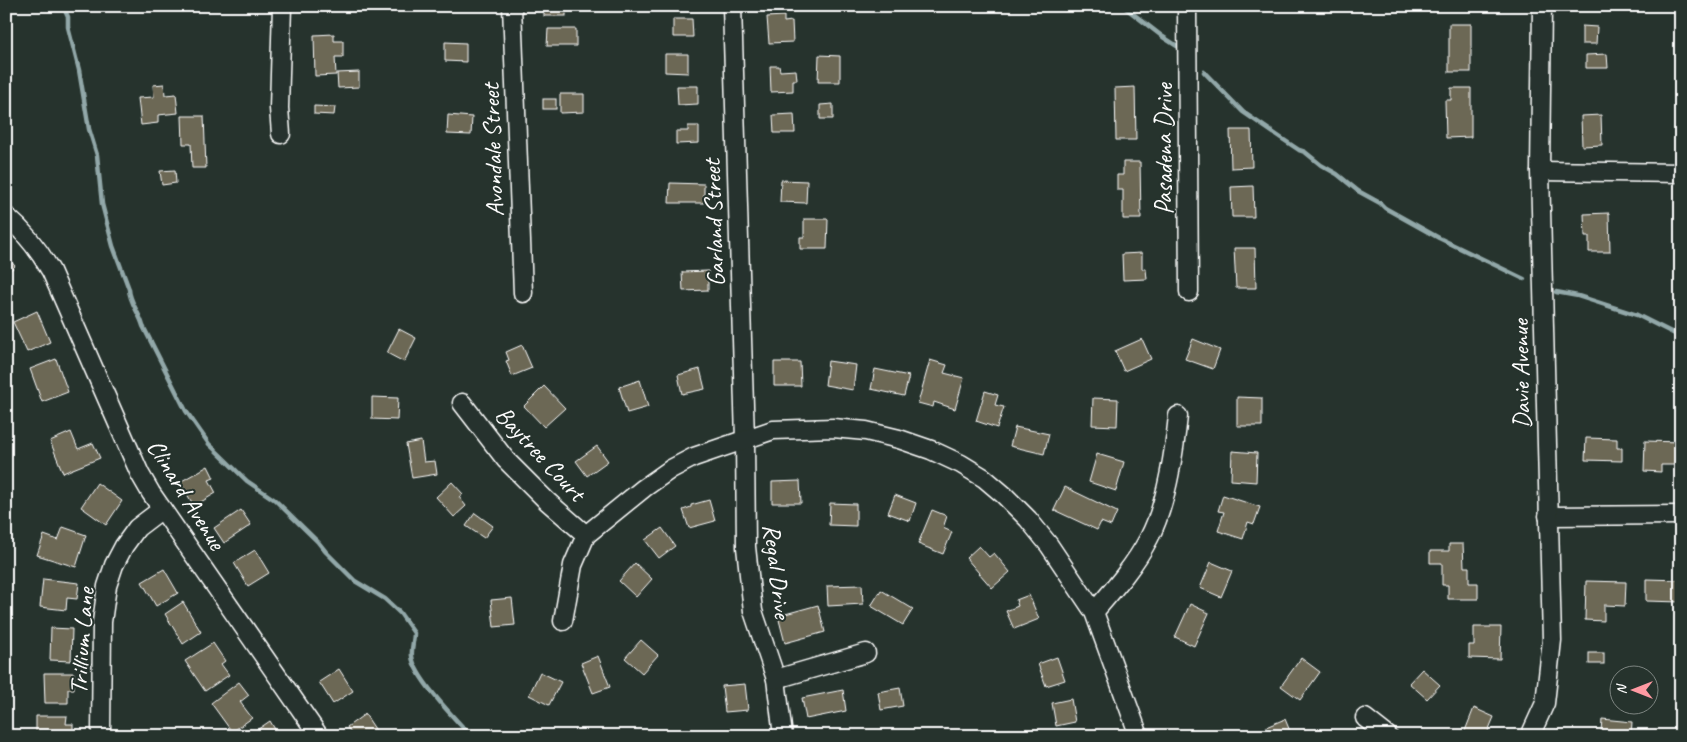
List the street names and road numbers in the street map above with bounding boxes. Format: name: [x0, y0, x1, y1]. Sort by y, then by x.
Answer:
street label: Avondale Street: [475, 80, 511, 217]
street label: Pasadena Drive: [1148, 82, 1180, 215]
street label: Garland Street: [696, 156, 732, 287]
street label: Davie Avenue: [1504, 317, 1538, 429]
street label: Baytree Court: [488, 399, 594, 510]
street label: Clinard Avenue: [140, 433, 234, 557]
street label: Regal Drive: [755, 522, 799, 622]
street label: Trillium Lane: [62, 585, 102, 695]

